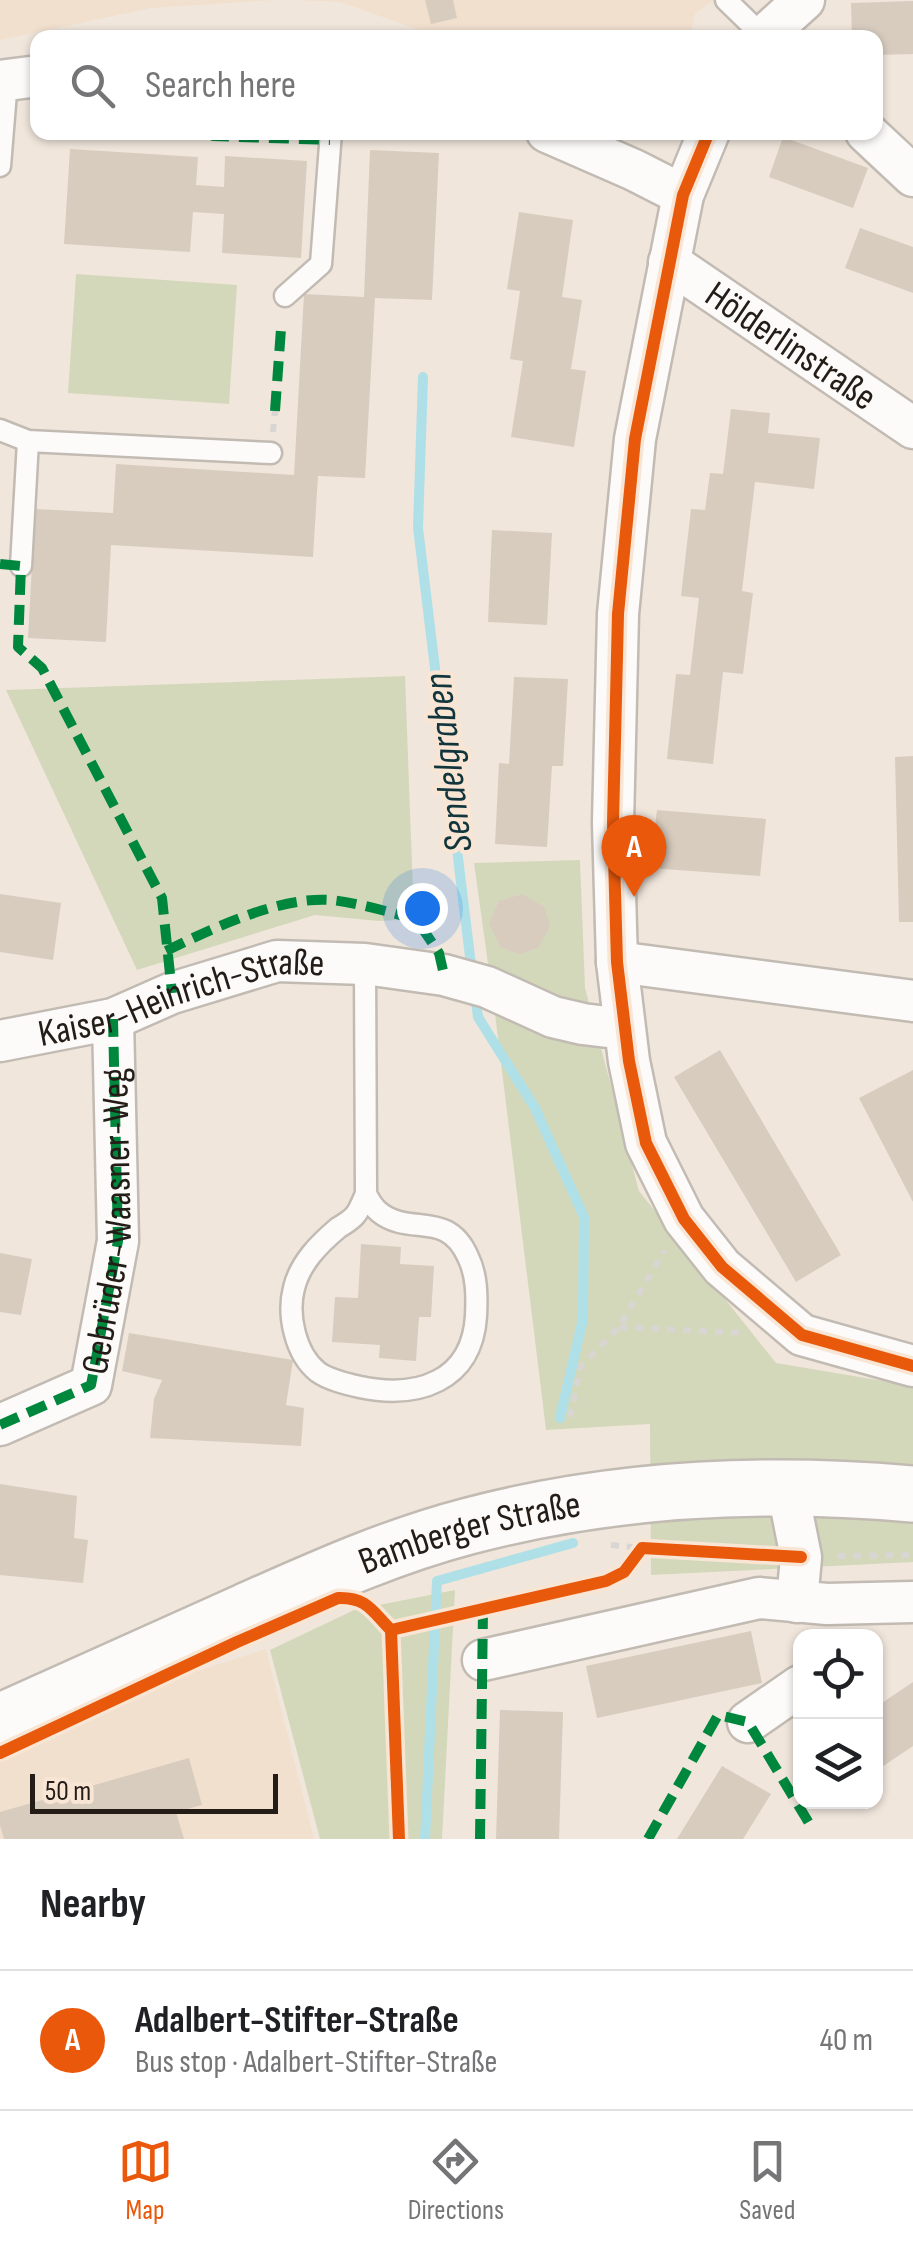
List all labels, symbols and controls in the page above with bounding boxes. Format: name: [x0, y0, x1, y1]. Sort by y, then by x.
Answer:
search box: [30, 30, 883, 140]
icon: search: [65, 58, 120, 113]
text: Search here: [145, 63, 296, 108]
street label: Hölderlinstraße: [696, 273, 885, 420]
water label: Sendelgraben: [414, 671, 484, 855]
pin: A: [602, 814, 666, 897]
your location: [397, 883, 448, 934]
street label: Kaiser-Heinrich-Straße: [35, 940, 325, 1057]
street label: Gebrüder-Waasner-Weg: [72, 1067, 142, 1378]
street label: Bamberger Straße: [352, 1482, 584, 1585]
map controls: [793, 1629, 883, 1809]
button: locate: [793, 1629, 883, 1719]
button: layers: [793, 1719, 883, 1809]
scale bar: [30, 1769, 278, 1814]
text: 50 m: [45, 1775, 91, 1808]
text: Nearby: [40, 1879, 146, 1930]
text: Adalbert-Stifter-Straße: [135, 1998, 459, 2043]
text: A: [65, 2021, 80, 2060]
text: 40 m: [820, 2021, 873, 2060]
text: Bus stop · Adalbert-Stifter-Straße: [135, 2043, 497, 2082]
tab: Map: [118, 2134, 173, 2227]
tab: Directions: [408, 2134, 504, 2227]
tab: Saved: [739, 2134, 795, 2227]

